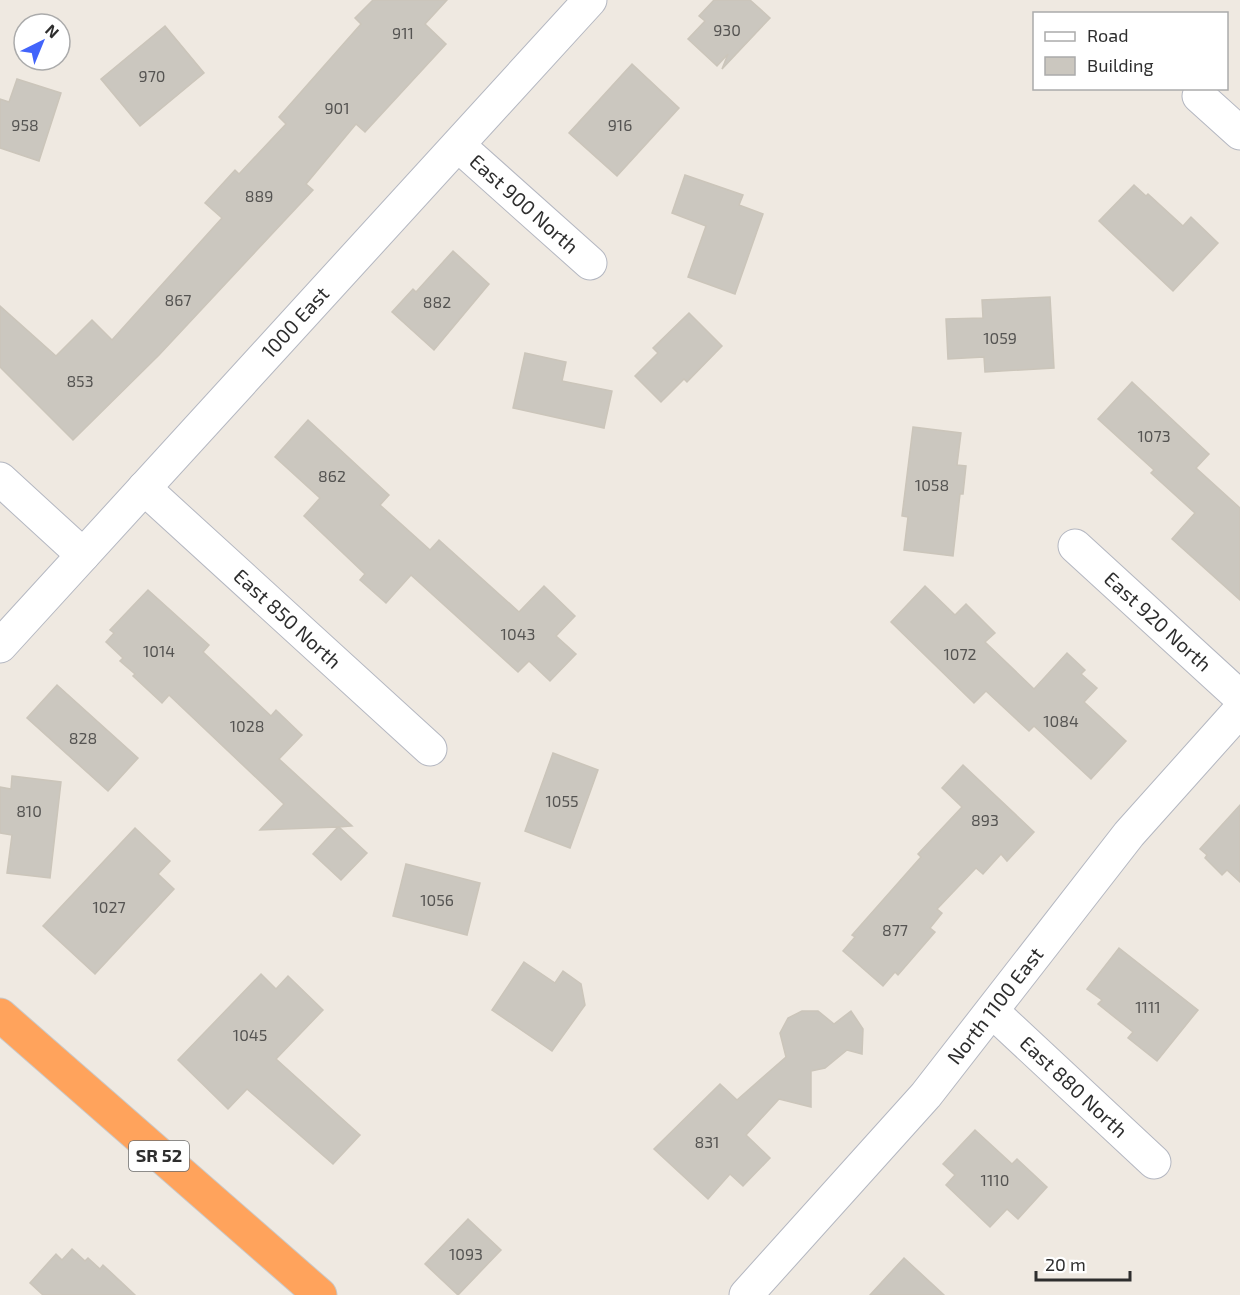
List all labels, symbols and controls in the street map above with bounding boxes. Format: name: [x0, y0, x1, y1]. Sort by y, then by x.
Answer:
north arrow: [12, 12, 72, 72]
legend: [1033, 12, 1228, 90]
text: N: [42, 20, 63, 42]
house number: 930: [713, 20, 741, 39]
house number: 911: [392, 23, 414, 42]
text: Road: [1087, 24, 1128, 46]
text: Building: [1087, 54, 1154, 76]
house number: 970: [139, 66, 166, 85]
house number: 901: [324, 98, 350, 117]
house number: 958: [11, 115, 39, 134]
house number: 916: [608, 115, 632, 134]
street label: East 900 North: [465, 149, 584, 258]
house number: 889: [245, 186, 273, 205]
street label: 1000 East: [256, 281, 334, 363]
house number: 867: [164, 290, 192, 309]
house number: 882: [423, 292, 451, 311]
house number: 1059: [983, 328, 1017, 347]
house number: 853: [66, 371, 94, 390]
house number: 1073: [1137, 426, 1171, 445]
house number: 862: [318, 466, 346, 485]
house number: 1058: [915, 475, 949, 494]
street label: East 850 North: [229, 563, 347, 673]
street label: East 920 North: [1100, 566, 1217, 676]
house number: 1043: [501, 624, 535, 643]
house number: 1014: [143, 641, 175, 660]
house number: 1072: [943, 644, 977, 663]
house number: 1084: [1043, 711, 1079, 730]
house number: 1028: [230, 716, 264, 735]
house number: 828: [69, 728, 97, 747]
house number: 1055: [545, 791, 579, 810]
house number: 810: [16, 801, 42, 820]
house number: 893: [971, 810, 999, 829]
house number: 1056: [420, 890, 454, 909]
house number: 1027: [92, 897, 126, 916]
house number: 877: [882, 920, 908, 939]
street label: North 1100 East: [942, 942, 1048, 1069]
house number: 1111: [1135, 997, 1161, 1016]
house number: 1045: [233, 1025, 267, 1044]
street label: East 880 North: [1015, 1030, 1133, 1142]
house number: 831: [695, 1132, 719, 1151]
road number: SR 52: [129, 1141, 189, 1171]
house number: 1110: [981, 1170, 1009, 1189]
house number: 1093: [449, 1244, 483, 1263]
scale bar: [1036, 1244, 1130, 1282]
text: 20 m: [1045, 1253, 1086, 1275]

